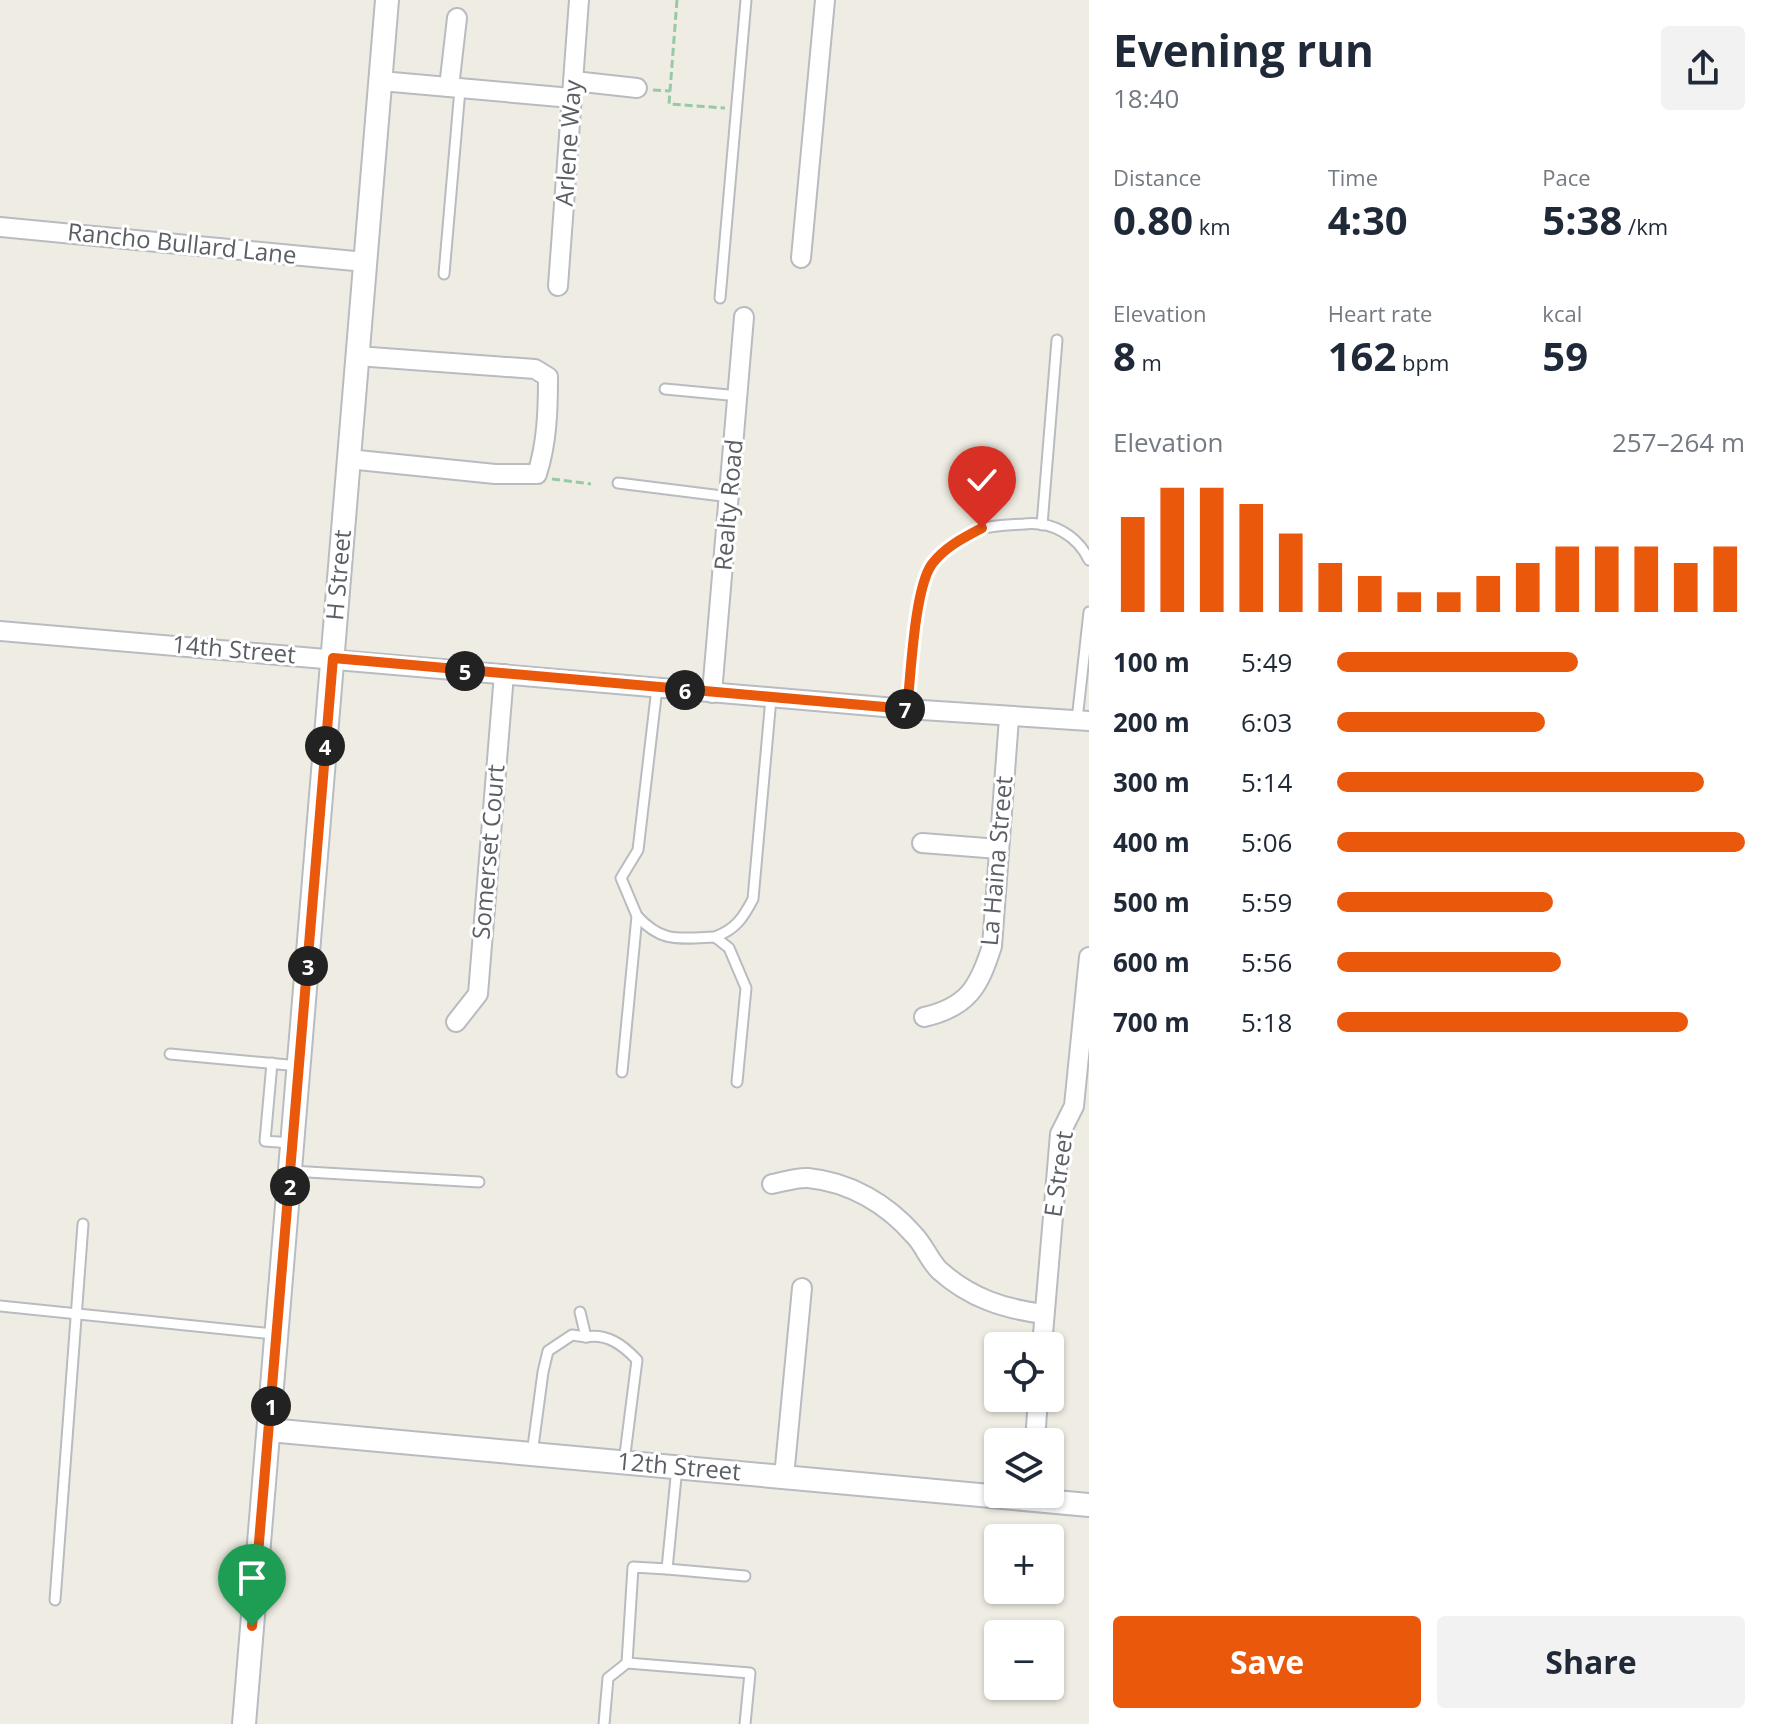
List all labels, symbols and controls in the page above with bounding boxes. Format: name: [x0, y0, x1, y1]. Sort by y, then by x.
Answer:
text: Evening run: [1113, 20, 1374, 80]
button: share: [1661, 26, 1745, 110]
street label: Arlene Way: [547, 78, 588, 207]
text: 18:40: [1113, 80, 1179, 116]
text: Distance: [1113, 162, 1201, 192]
text: Time: [1328, 162, 1378, 192]
text: Pace: [1542, 162, 1591, 192]
text: 0.80: [1113, 192, 1193, 247]
text: 4:30: [1328, 192, 1408, 247]
text: 5:38: [1542, 192, 1622, 247]
text: km: [1193, 211, 1231, 241]
text: /km: [1622, 211, 1668, 241]
street label: Rancho Bullard Lane: [66, 214, 298, 271]
text: Elevation: [1113, 298, 1206, 328]
text: Heart rate: [1328, 298, 1432, 328]
text: kcal: [1542, 298, 1582, 328]
text: 8: [1113, 328, 1136, 383]
text: 162: [1328, 328, 1396, 383]
text: 59: [1542, 328, 1588, 383]
text: m: [1136, 347, 1162, 377]
text: bpm: [1396, 347, 1449, 377]
text: Elevation: [1113, 424, 1223, 460]
text: 257–264 m: [1612, 424, 1745, 460]
street label: Realty Road: [705, 438, 750, 572]
pin: [948, 446, 1016, 528]
icon: check: [960, 458, 1004, 502]
street label: H Street: [317, 528, 358, 622]
street label: 14th Street: [171, 627, 297, 670]
text: 100 m: [1113, 644, 1190, 680]
text: 5:49: [1241, 644, 1292, 680]
pin: 5: [445, 651, 485, 691]
text: 5: [459, 656, 471, 686]
pin: 6: [665, 670, 705, 710]
text: 6: [679, 675, 691, 705]
pin: 7: [885, 689, 925, 729]
text: 7: [899, 694, 911, 724]
text: 200 m: [1113, 704, 1190, 740]
text: 6:03: [1241, 704, 1292, 740]
pin: 4: [305, 726, 345, 766]
text: 4: [319, 731, 331, 761]
street label: Somerset Court: [463, 763, 512, 941]
text: 300 m: [1113, 764, 1190, 800]
text: 5:14: [1241, 764, 1292, 800]
street label: La Haina Street: [972, 774, 1019, 947]
text: 400 m: [1113, 824, 1190, 860]
text: 5:06: [1241, 824, 1292, 860]
text: 500 m: [1113, 884, 1190, 920]
text: 5:59: [1241, 884, 1292, 920]
text: 600 m: [1113, 944, 1190, 980]
text: 5:56: [1241, 944, 1292, 980]
pin: 3: [288, 946, 328, 986]
text: 3: [302, 951, 314, 981]
text: 700 m: [1113, 1004, 1190, 1040]
text: 5:18: [1241, 1004, 1292, 1040]
street label: E Street: [1035, 1129, 1080, 1219]
pin: 2: [270, 1166, 310, 1206]
text: 2: [284, 1171, 296, 1201]
map controls: [984, 1332, 1064, 1700]
button: locate: [984, 1332, 1064, 1412]
pin: 1: [251, 1386, 291, 1426]
text: 1: [265, 1391, 277, 1421]
button: layers: [984, 1428, 1064, 1508]
street label: 12th Street: [616, 1444, 742, 1487]
button: +: [984, 1524, 1064, 1604]
pin: [218, 1544, 286, 1626]
icon: arrive: [230, 1556, 274, 1600]
button: Save: [1113, 1616, 1421, 1708]
button: Share: [1437, 1616, 1745, 1708]
button: −: [984, 1620, 1064, 1700]

